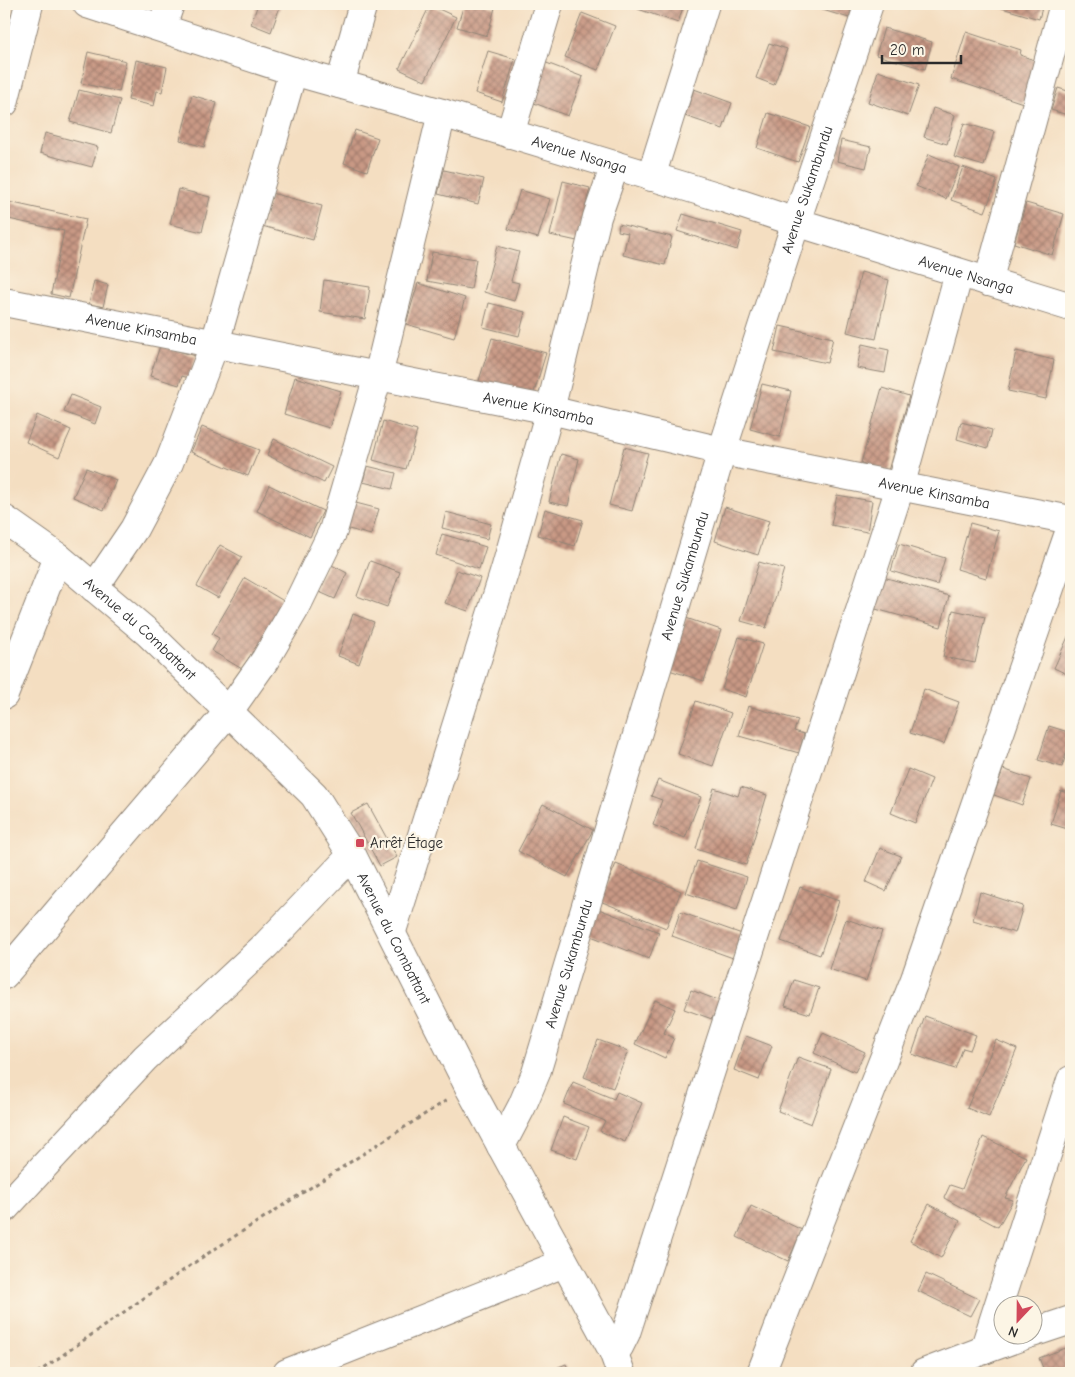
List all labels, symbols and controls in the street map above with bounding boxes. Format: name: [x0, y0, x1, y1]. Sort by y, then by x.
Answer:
scale bar: [882, 32, 961, 64]
text: 20 m: [890, 41, 924, 59]
street label: Avenue Sukambundu: [777, 124, 837, 256]
street label: Avenue Nsanga: [530, 132, 629, 177]
street label: Avenue Nsanga: [916, 251, 1016, 298]
street label: Avenue Kinsamba: [84, 309, 198, 349]
street label: Avenue Kinsamba: [481, 388, 596, 429]
street label: Avenue Kinsamba: [877, 473, 992, 513]
street label: Avenue Sukambundu: [657, 509, 712, 642]
street label: Avenue du Combattant: [80, 574, 200, 684]
place label: Arrêt Étage: [370, 833, 444, 852]
marker: Arrêt Étage: [354, 837, 366, 849]
street label: Avenue du Combattant: [353, 869, 435, 1008]
street label: Avenue Sukambundu: [541, 897, 596, 1030]
north arrow: [992, 1294, 1042, 1344]
text: N: [1006, 1322, 1021, 1341]

